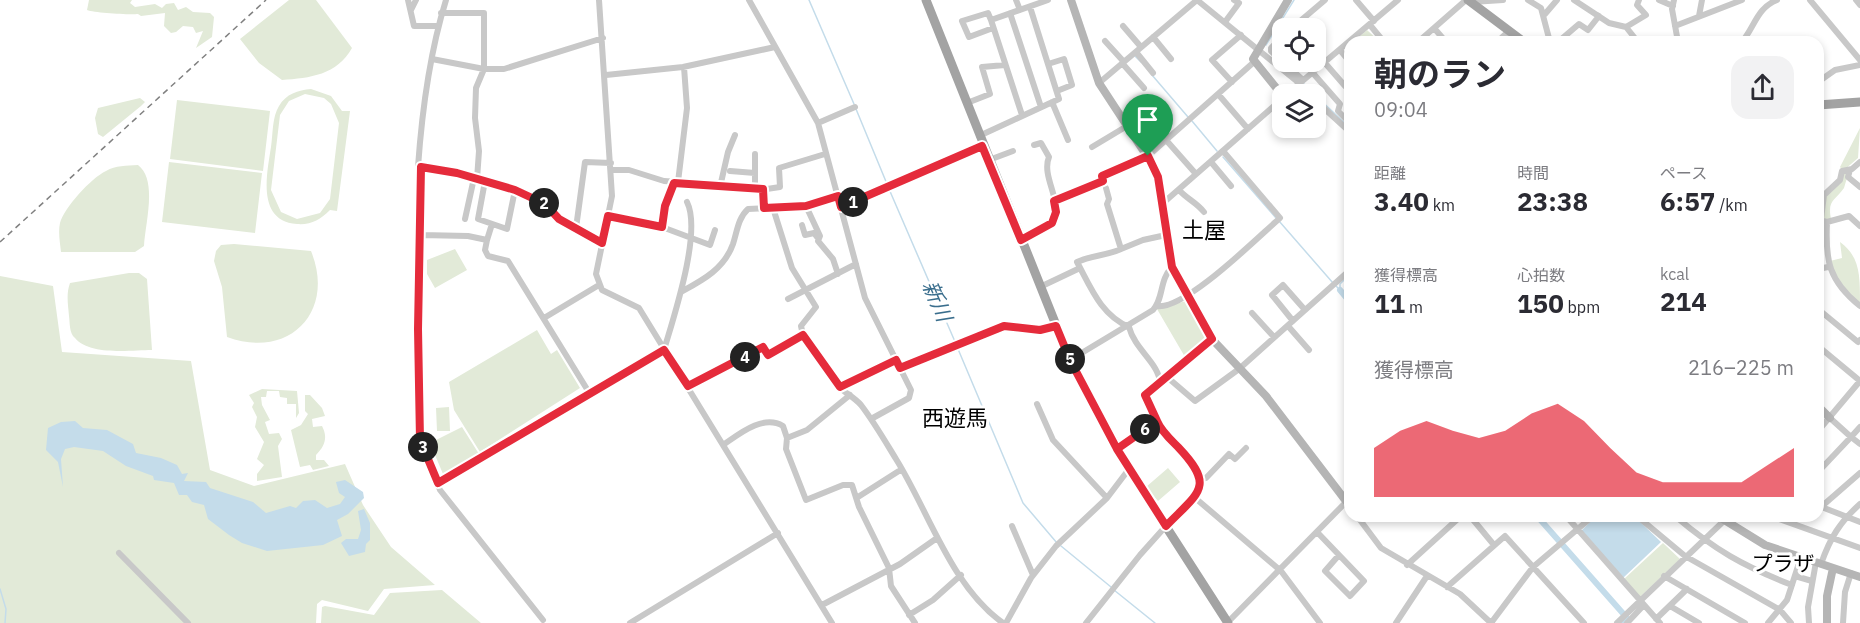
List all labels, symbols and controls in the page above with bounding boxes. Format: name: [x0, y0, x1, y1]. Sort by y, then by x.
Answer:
map controls: [1272, 18, 1326, 138]
button: locate: [1272, 18, 1326, 72]
text: 朝のラン: [1374, 52, 1506, 95]
button: share: [1731, 56, 1794, 119]
button: layers: [1272, 84, 1326, 138]
pin: [1122, 94, 1173, 156]
text: 09:04: [1374, 96, 1428, 123]
icon: arrive: [1131, 103, 1164, 136]
text: 距離: [1374, 163, 1406, 183]
text: 時間: [1517, 163, 1549, 183]
text: ペース: [1660, 163, 1707, 183]
text: 3.40: [1374, 184, 1429, 218]
text: 23:38: [1517, 184, 1588, 218]
text: 6:57: [1660, 184, 1715, 218]
pin: 1: [838, 187, 868, 217]
pin: 2: [529, 188, 559, 218]
text: 1: [848, 192, 858, 212]
text: 2: [539, 193, 549, 213]
text: km: [1429, 195, 1455, 215]
text: /km: [1715, 195, 1748, 215]
district label: 土屋: [1182, 215, 1226, 244]
text: kcal: [1660, 264, 1689, 284]
text: 獲得標高: [1374, 265, 1438, 285]
text: 心拍数: [1517, 265, 1565, 285]
water label: 新川: [917, 276, 960, 327]
text: 214: [1660, 284, 1707, 318]
text: 11: [1374, 286, 1405, 320]
text: 150: [1517, 286, 1564, 320]
text: m: [1405, 297, 1423, 317]
text: bpm: [1564, 297, 1600, 317]
pin: 4: [730, 342, 760, 372]
pin: 5: [1055, 344, 1085, 374]
text: 4: [740, 347, 750, 367]
text: 5: [1065, 349, 1075, 369]
text: 216–225 m: [1688, 354, 1794, 381]
text: 獲得標高: [1374, 356, 1454, 383]
district label: 西遊馬: [922, 403, 988, 432]
pin: 6: [1130, 414, 1160, 444]
text: 6: [1140, 419, 1150, 439]
pin: 3: [408, 432, 438, 462]
text: 3: [418, 437, 428, 457]
district label: プラザ: [1752, 549, 1815, 577]

